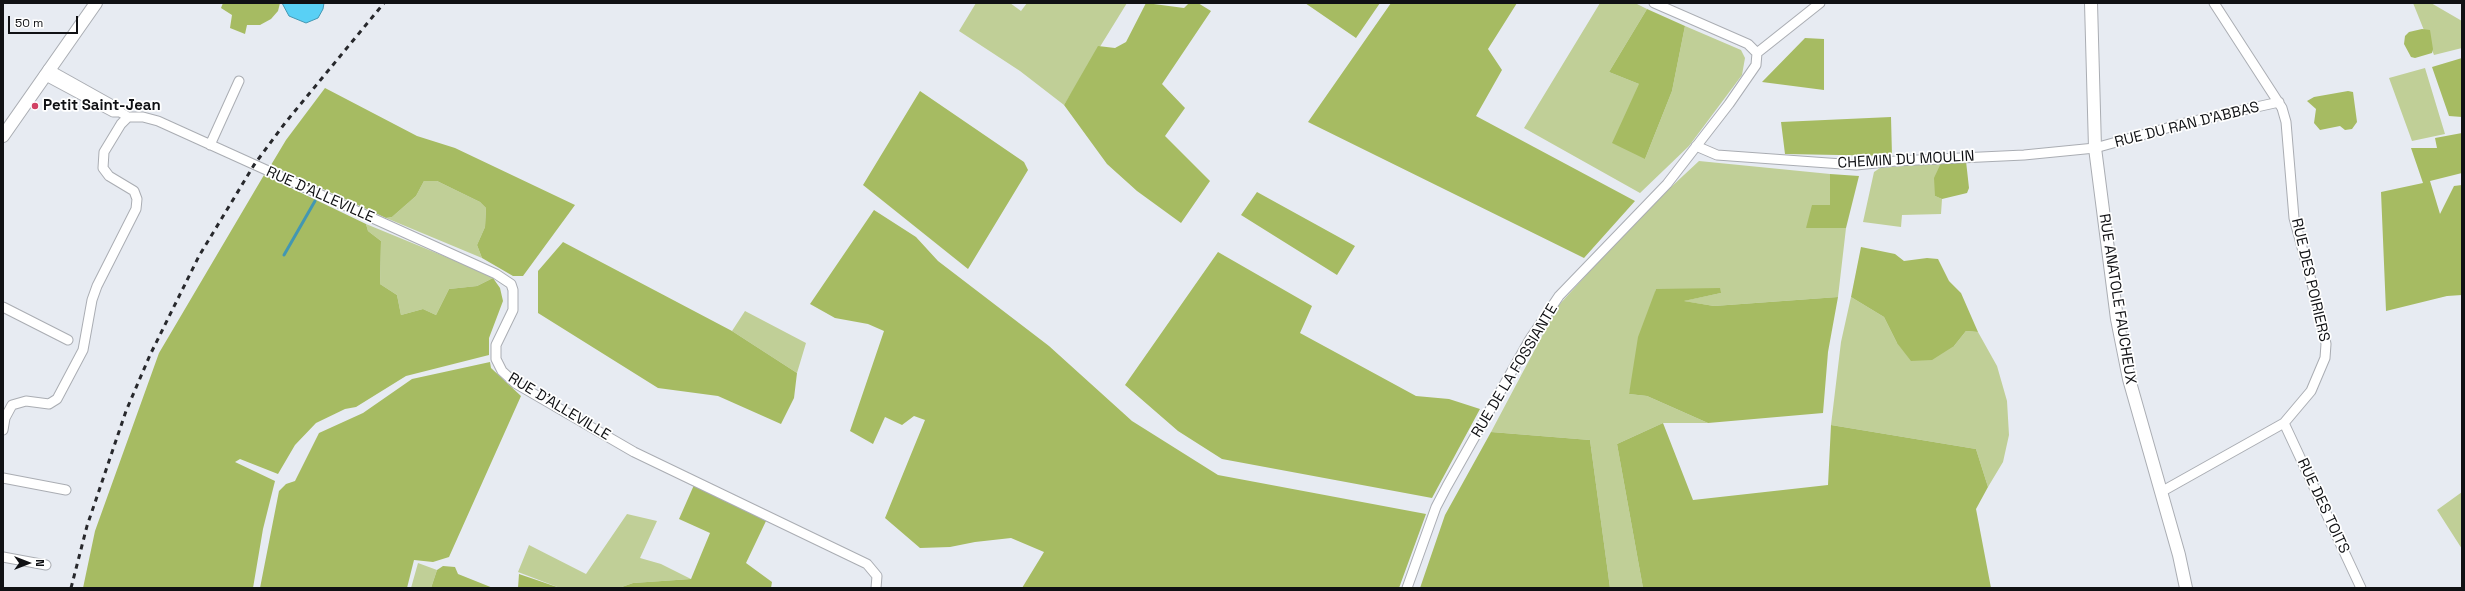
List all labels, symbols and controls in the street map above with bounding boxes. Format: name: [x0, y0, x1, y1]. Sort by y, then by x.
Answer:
scale bar: [10, 8, 80, 34]
text: 50 m: [15, 15, 43, 31]
place label: Petit Saint-Jean: [43, 97, 161, 115]
street label: RUE DU RAN D'ABBAS: [2113, 98, 2261, 152]
marker: Petit Saint-Jean: [30, 101, 40, 111]
street label: CHEMIN DU MOULIN: [1837, 147, 1975, 173]
street label: RUE D'ALLEVILLE: [263, 163, 377, 227]
street label: RUE ANATOLE FAUCHEUX: [2095, 212, 2139, 386]
street label: RUE DES POIRIERS: [2287, 217, 2333, 343]
street label: RUE DE LA FOSSIANTE: [1468, 301, 1562, 441]
street label: RUE D'ALLEVILLE: [505, 369, 613, 445]
street label: RUE DES TOITS: [2293, 456, 2353, 556]
north arrow: [8, 543, 48, 583]
text: N: [33, 559, 47, 567]

